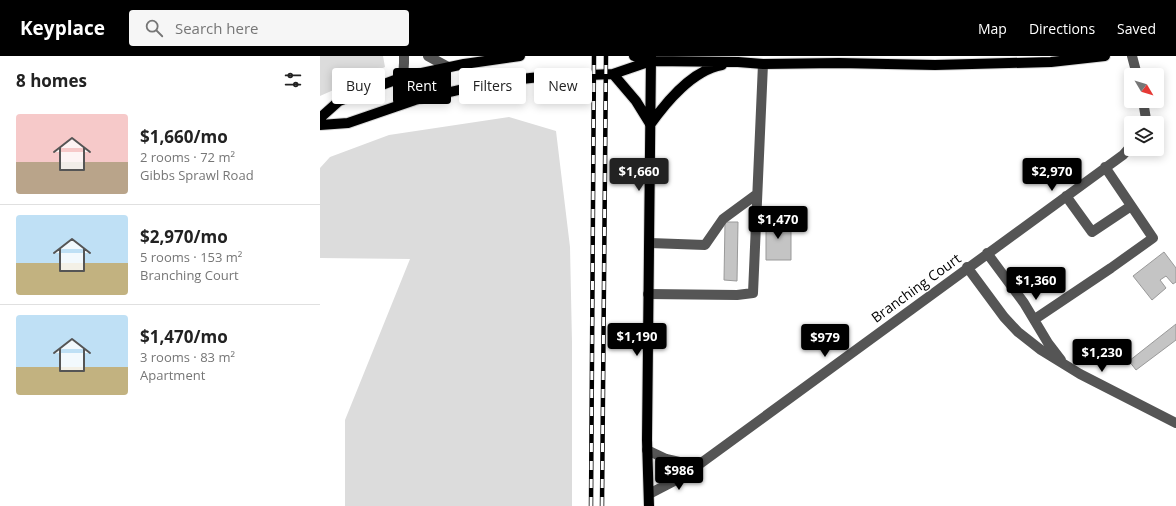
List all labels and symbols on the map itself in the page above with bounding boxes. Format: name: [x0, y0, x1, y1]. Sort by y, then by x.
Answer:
north arrow: [1124, 68, 1164, 108]
pin: $1,660: [606, 158, 672, 192]
pin: $2,970: [1019, 158, 1085, 192]
pin: $1,470: [745, 206, 811, 240]
street label: Branching Court: [867, 249, 964, 327]
pin: $1,360: [1003, 267, 1069, 301]
pin: $1,190: [604, 323, 670, 357]
pin: $979: [801, 324, 849, 358]
pin: $1,230: [1069, 339, 1135, 373]
pin: $986: [655, 457, 703, 491]

